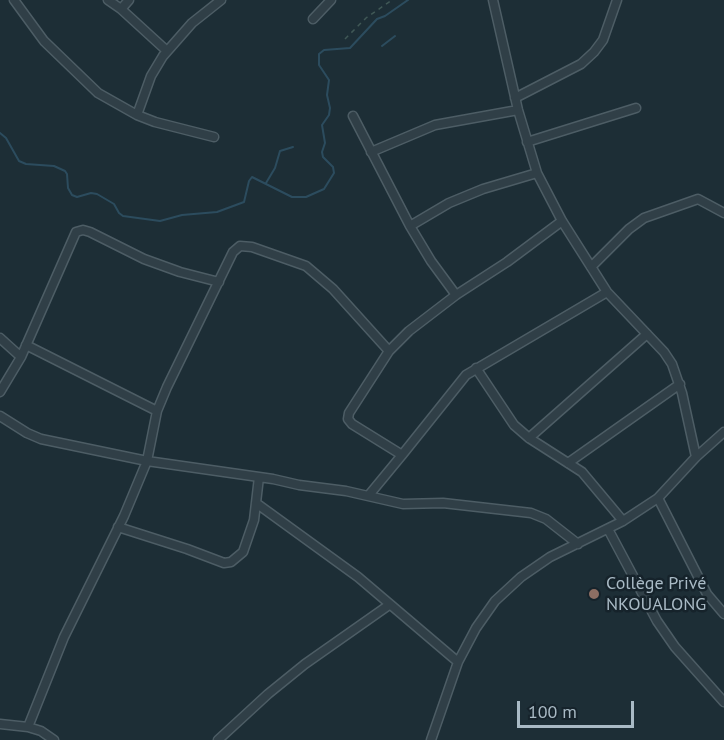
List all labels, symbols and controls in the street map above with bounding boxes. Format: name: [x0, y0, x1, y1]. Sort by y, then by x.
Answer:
place label: Collège Privé NKOUALONG: [606, 573, 706, 616]
marker: Collège Privé NKOUALONG: [587, 587, 601, 601]
scale bar: [520, 689, 637, 727]
text: 100 m: [528, 700, 577, 723]

